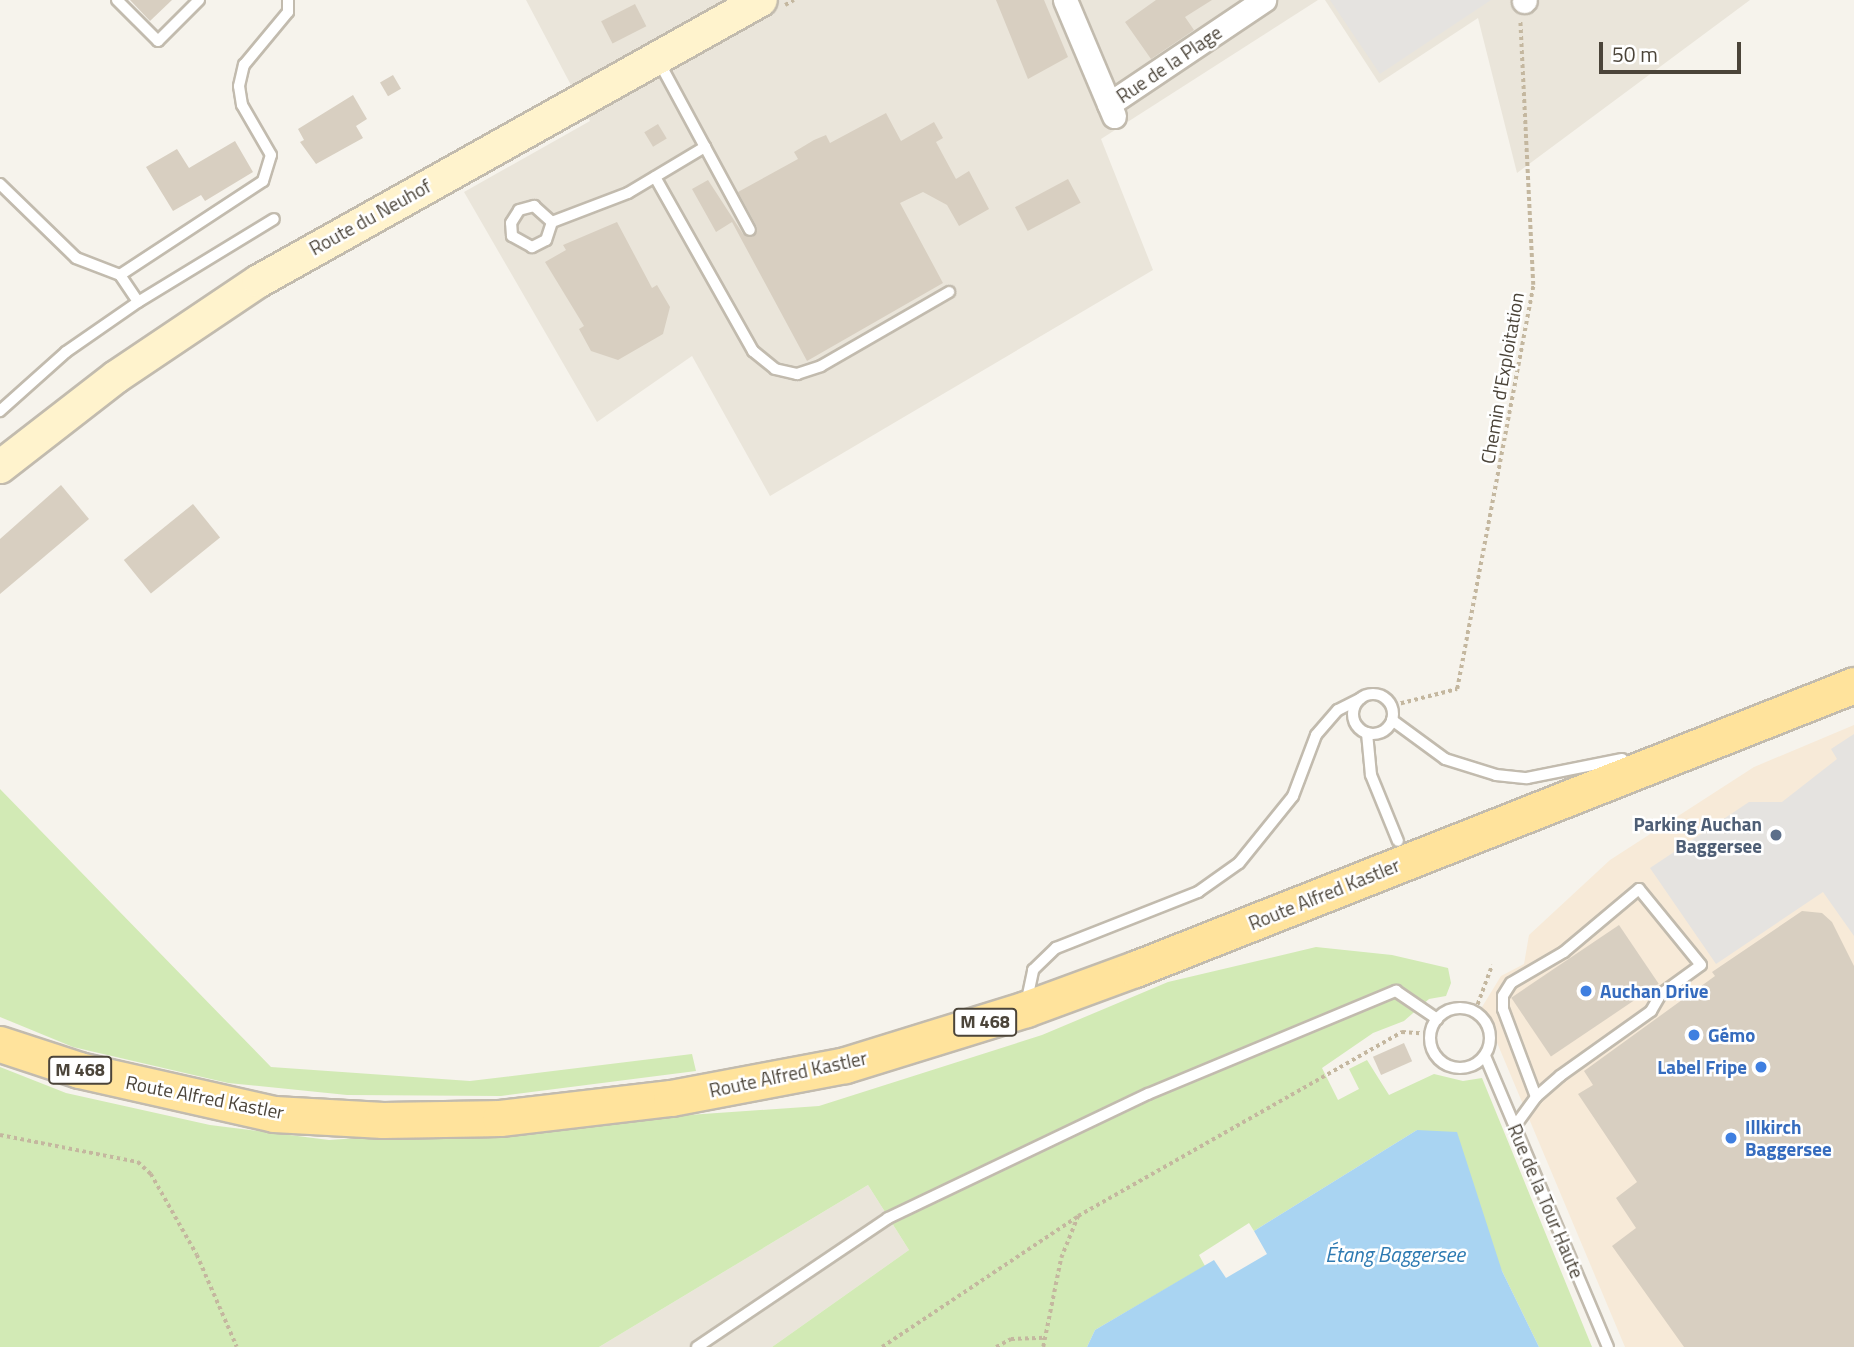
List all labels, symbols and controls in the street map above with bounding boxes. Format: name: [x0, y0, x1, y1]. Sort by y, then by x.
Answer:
street label: Rue de la Plage: [1112, 20, 1226, 108]
scale bar: [1602, 28, 1744, 72]
text: 50 m: [1612, 38, 1658, 70]
street label: Route du Neuhof: [305, 174, 435, 260]
street label: Chemin d'Exploitation: [1476, 291, 1528, 465]
place label: Parking Auchan Baggersee: [1633, 813, 1762, 857]
marker: Parking Auchan Baggersee: [1768, 827, 1784, 843]
street label: Route Alfred Kastler: [1245, 853, 1403, 935]
place label: Auchan Drive: [1600, 980, 1708, 1002]
marker: Auchan Drive: [1578, 983, 1594, 999]
road number: M 468: [952, 1007, 1018, 1036]
place label: Gémo: [1708, 1024, 1755, 1046]
marker: Gémo: [1686, 1027, 1702, 1043]
street label: Route Alfred Kastler: [707, 1046, 869, 1102]
road number: M 468: [47, 1056, 113, 1084]
place label: Label Fripe: [1657, 1056, 1747, 1078]
marker: Label Fripe: [1753, 1059, 1769, 1075]
street label: Route Alfred Kastler: [124, 1070, 286, 1124]
place label: Illkirch Baggersee: [1745, 1116, 1832, 1160]
street label: Rue de la Tour Haute: [1503, 1120, 1589, 1282]
marker: Illkirch Baggersee: [1723, 1130, 1739, 1146]
water label: Étang Baggersee: [1325, 1241, 1465, 1267]

